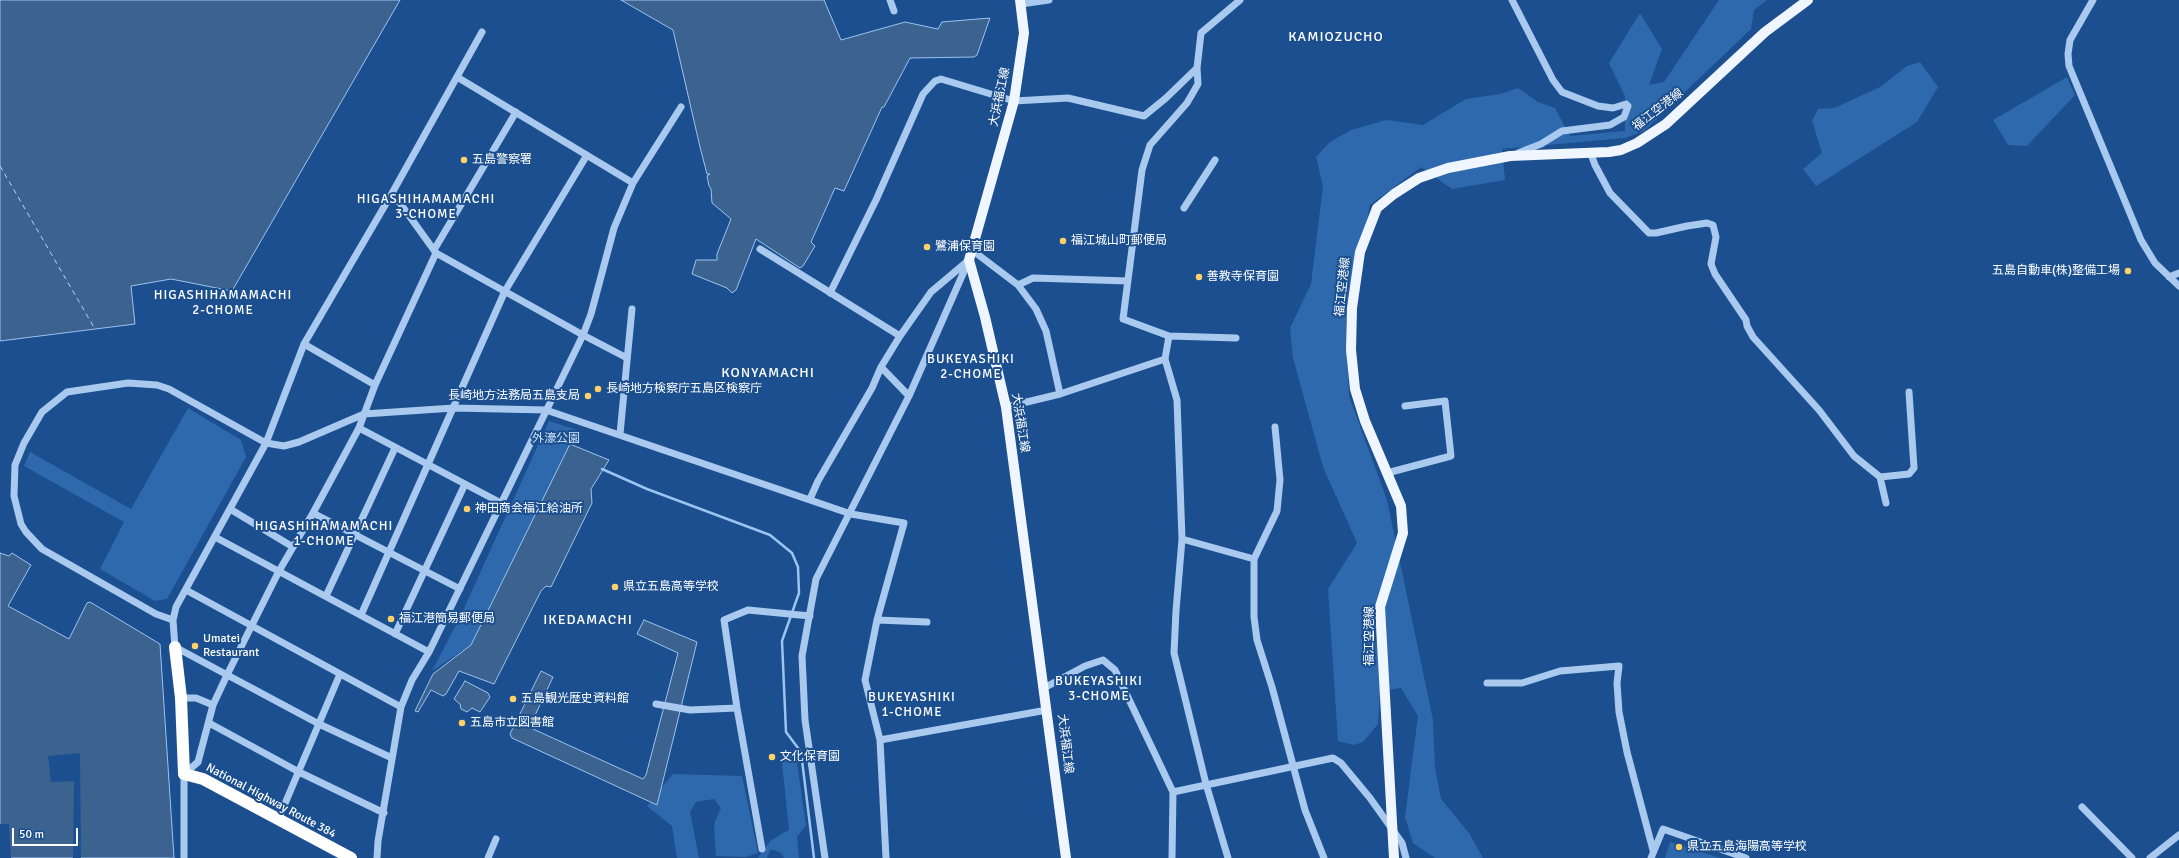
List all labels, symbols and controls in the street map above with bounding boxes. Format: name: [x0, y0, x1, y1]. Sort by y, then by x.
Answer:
district label: KAMIOZUCHO: [1288, 29, 1384, 45]
street label: 大浜福江線: [987, 66, 1013, 128]
street label: 福江空港線: [1630, 86, 1686, 134]
place label: 五島警察署: [472, 153, 532, 167]
marker: 五島警察署: [459, 155, 469, 165]
district label: HIGASHIHAMAMACHI 3-CHOME: [357, 192, 495, 223]
place label: 福江城山町郵便局: [1071, 234, 1167, 248]
marker: 福江城山町郵便局: [1058, 236, 1068, 246]
place label: 鷺浦保育園: [935, 240, 995, 254]
marker: 鷺浦保育園: [922, 242, 932, 252]
street label: 福江空港線: [1333, 256, 1353, 318]
place label: 五島自動車(株)整備工場: [1992, 264, 2120, 278]
marker: 五島自動車(株)整備工場: [2123, 266, 2133, 276]
place label: 善教寺保育園: [1207, 270, 1279, 284]
marker: 善教寺保育園: [1194, 272, 1204, 282]
district label: HIGASHIHAMAMACHI 2-CHOME: [154, 288, 292, 319]
district label: BUKEYASHIKI 2-CHOME: [927, 352, 1015, 383]
district label: KONYAMACHI: [721, 365, 815, 381]
place label: 長崎地方検察庁五島区検察庁: [606, 382, 762, 396]
marker: 長崎地方検察庁五島区検察庁: [593, 384, 603, 394]
place label: 長崎地方法務局五島支局: [448, 389, 580, 403]
marker: 長崎地方法務局五島支局: [583, 391, 593, 401]
street label: 大浜福江線: [1008, 392, 1032, 454]
park label: 外濠公園: [532, 432, 580, 446]
place label: 神田商会福江給油所: [475, 502, 583, 516]
marker: 神田商会福江給油所: [462, 504, 472, 514]
district label: HIGASHIHAMAMACHI 1-CHOME: [255, 519, 393, 550]
place label: 県立五島高等学校: [623, 580, 719, 594]
marker: 県立五島高等学校: [610, 582, 620, 592]
street label: 福江空港線: [1363, 606, 1377, 666]
place label: 福江港簡易郵便局: [399, 612, 495, 626]
district label: IKEDAMACHI: [543, 612, 633, 628]
marker: 福江港簡易郵便局: [386, 614, 396, 624]
place label: Umatei Restaurant: [203, 632, 259, 660]
marker: Umatei Restaurant: [190, 641, 200, 651]
district label: BUKEYASHIKI 3-CHOME: [1055, 674, 1143, 705]
district label: BUKEYASHIKI 1-CHOME: [868, 690, 956, 721]
place label: 五島観光歴史資料館: [521, 692, 629, 706]
marker: 五島観光歴史資料館: [508, 694, 518, 704]
street label: 大浜福江線: [1054, 713, 1076, 775]
place label: 五島市立図書館: [470, 716, 554, 730]
marker: 五島市立図書館: [457, 718, 467, 728]
place label: 文化保育園: [780, 750, 840, 764]
marker: 文化保育園: [767, 752, 777, 762]
street label: National Highway Route 384: [203, 760, 339, 842]
scale bar: [14, 820, 80, 846]
text: 50 m: [19, 827, 44, 842]
place label: 県立五島海陽高等学校: [1687, 840, 1807, 854]
marker: 県立五島海陽高等学校: [1674, 842, 1684, 852]

